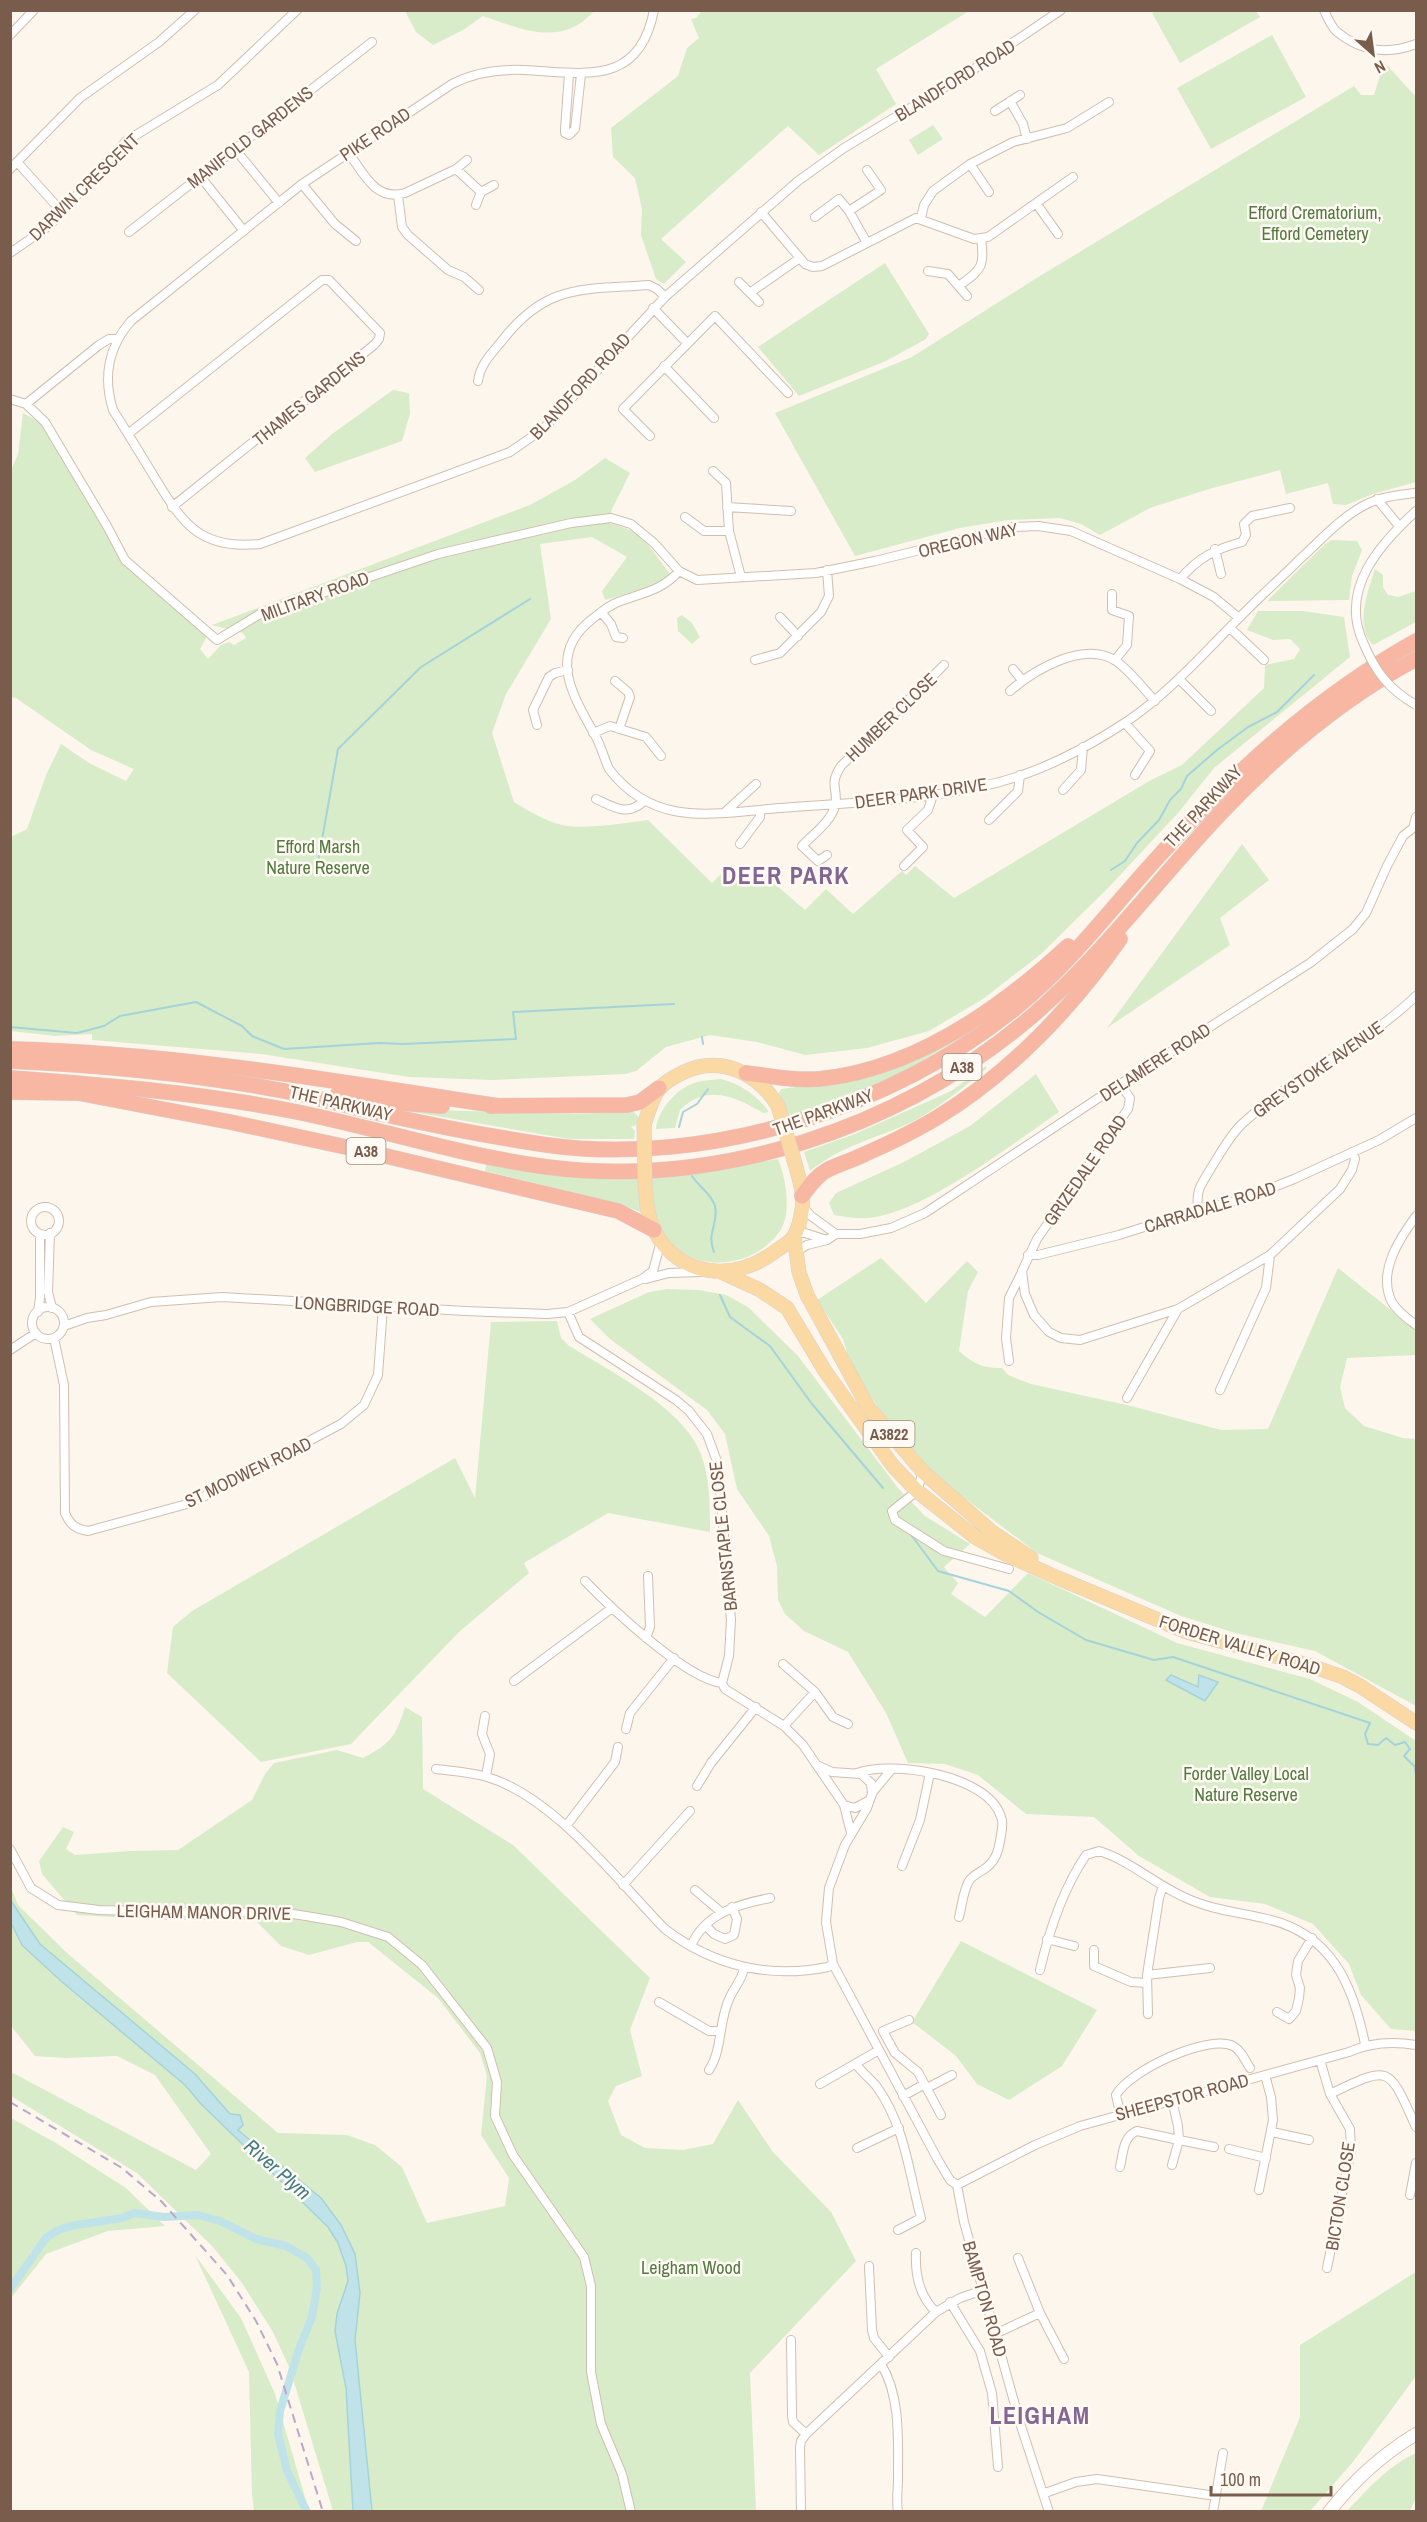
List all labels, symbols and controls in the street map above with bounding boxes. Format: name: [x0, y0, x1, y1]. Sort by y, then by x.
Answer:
north arrow: [1343, 24, 1403, 84]
street label: BLANDFORD ROAD: [890, 33, 1020, 127]
text: N: [1371, 55, 1389, 79]
street label: MANIFOLD GARDENS: [182, 80, 318, 194]
street label: PIKE ROAD: [335, 101, 415, 167]
street label: DARWIN CRESCENT: [23, 128, 145, 246]
park label: Efford Crematorium, Efford Cemetery: [1248, 200, 1382, 246]
street label: BLANDFORD ROAD: [524, 327, 636, 445]
street label: THAMES GARDENS: [247, 345, 371, 451]
street label: OREGON WAY: [916, 516, 1021, 564]
street label: MILITARY ROAD: [258, 565, 372, 627]
street label: HUMBER CLOSE: [840, 667, 942, 767]
street label: THE PARKWAY: [1158, 759, 1248, 853]
street label: DEER PARK DRIVE: [853, 771, 989, 815]
park label: Efford Marsh Nature Reserve: [266, 834, 370, 880]
district label: DEER PARK: [722, 859, 850, 891]
street label: GREYSTOKE AVENUE: [1248, 1014, 1388, 1124]
street label: DELAMERE ROAD: [1095, 1017, 1215, 1107]
road number: A38: [942, 1054, 982, 1080]
street label: THE PARKWAY: [287, 1079, 395, 1127]
street label: THE PARKWAY: [770, 1082, 877, 1142]
street label: GRIZEDALE ROAD: [1037, 1109, 1133, 1231]
road number: A38: [346, 1138, 386, 1164]
street label: CARRADALE ROAD: [1141, 1175, 1279, 1239]
street label: LONGBRIDGE ROAD: [294, 1290, 440, 1322]
road number: A3822: [864, 1421, 914, 1447]
street label: ST MODWEN ROAD: [180, 1430, 316, 1514]
street label: BARNSTAPLE CLOSE: [703, 1460, 743, 1612]
street label: FORDER VALLEY ROAD: [1156, 1609, 1324, 1681]
park label: Forder Valley Local Nature Reserve: [1183, 1761, 1309, 1807]
street label: LEIGHAM MANOR DRIVE: [116, 1898, 292, 1926]
street label: SHEEPSTOR ROAD: [1112, 2067, 1252, 2127]
water label: River Plym: [239, 2133, 317, 2205]
street label: BICTON CLOSE: [1319, 2140, 1361, 2252]
street label: BAMPTON ROAD: [957, 2238, 1013, 2360]
park label: Leigham Wood: [641, 2255, 741, 2280]
district label: LEIGHAM: [989, 2399, 1091, 2431]
scale bar: [1211, 2459, 1331, 2497]
text: 100 m: [1220, 2467, 1261, 2492]

